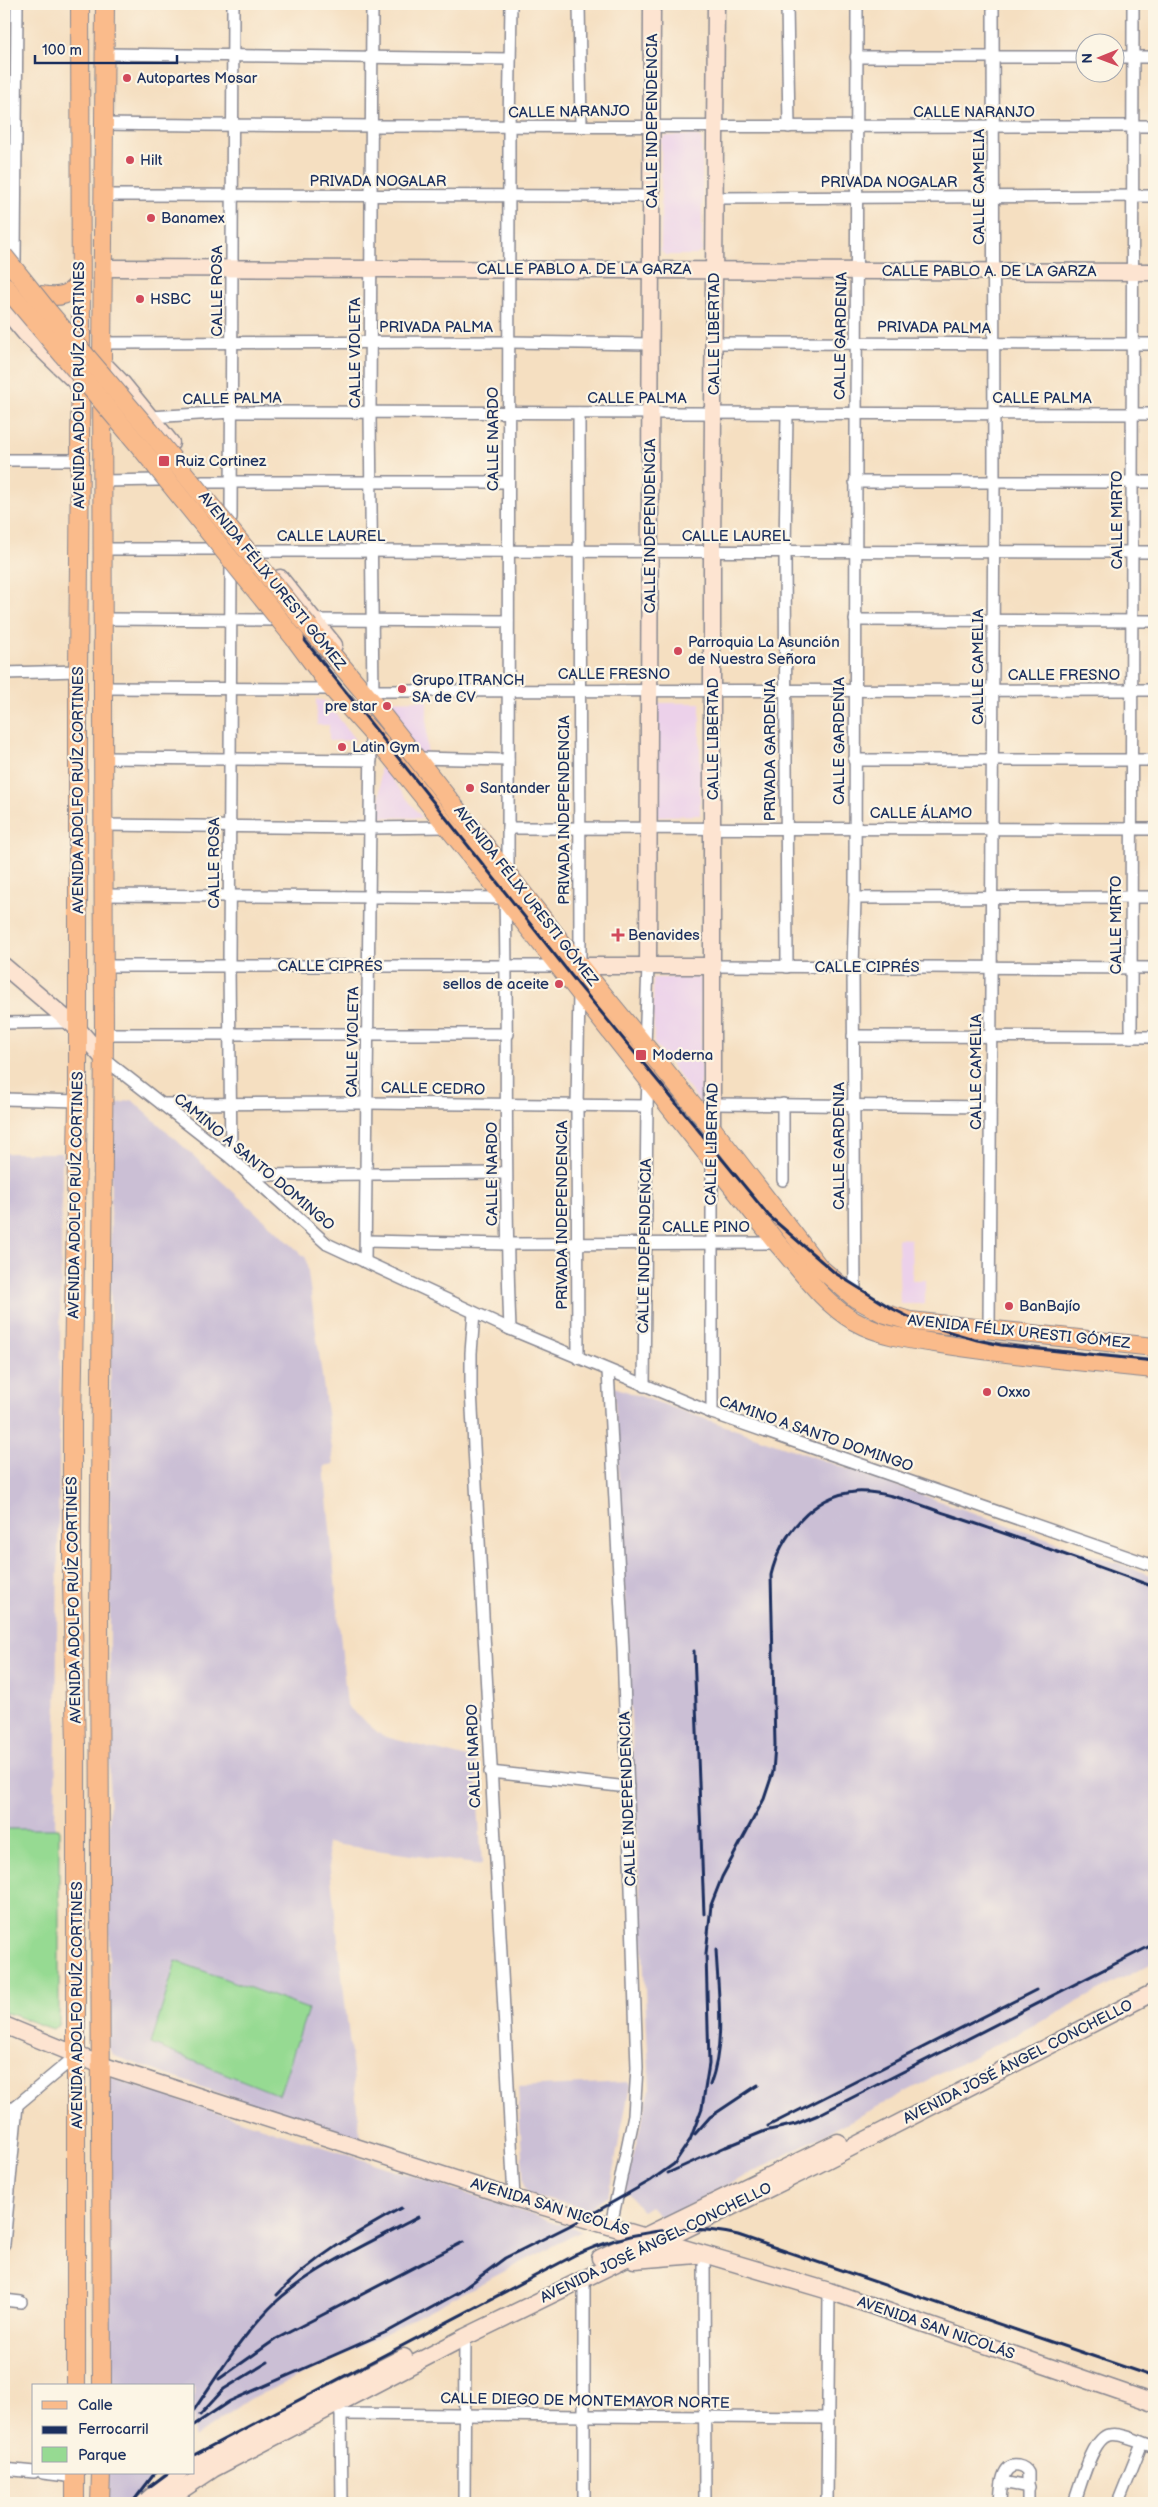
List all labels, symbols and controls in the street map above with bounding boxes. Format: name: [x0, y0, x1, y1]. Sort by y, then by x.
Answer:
scale bar: [35, 32, 178, 64]
north arrow: [1076, 32, 1126, 82]
street label: CALLE INDEPENDENCIA: [643, 33, 662, 208]
text: 100 m: [42, 41, 82, 60]
text: N: [1079, 53, 1096, 64]
place label: Autopartes Mosar: [137, 69, 258, 88]
marker: Autopartes Mosar: [121, 72, 133, 84]
street label: CALLE NARANJO: [508, 101, 630, 123]
street label: CALLE NARANJO: [913, 103, 1035, 122]
street label: CALLE CAMELIA: [970, 128, 989, 245]
place label: Hilt: [140, 151, 163, 170]
marker: Hilt: [124, 154, 136, 166]
street label: PRIVADA NOGALAR: [310, 172, 447, 191]
street label: PRIVADA NOGALAR: [821, 173, 958, 192]
place label: Banamex: [161, 209, 225, 228]
marker: Banamex: [145, 212, 157, 224]
street label: CALLE ROSA: [208, 245, 227, 337]
street label: CALLE PABLO A. DE LA GARZA: [477, 260, 692, 279]
street label: AVENIDA ADOLFO RUÍZ CORTINES: [70, 261, 89, 509]
street label: CALLE PABLO A. DE LA GARZA: [882, 262, 1097, 281]
street label: CALLE GARDENIA: [830, 271, 852, 400]
street label: CALLE LIBERTAD: [705, 273, 724, 395]
place label: HSBC: [150, 290, 191, 309]
marker: HSBC: [134, 293, 146, 305]
street label: CALLE VIOLETA: [346, 297, 365, 409]
street label: PRIVADA PALMA: [379, 318, 494, 337]
street label: PRIVADA PALMA: [877, 318, 992, 339]
street label: CALLE NARDO: [484, 387, 503, 491]
street label: CALLE PALMA: [182, 389, 283, 409]
street label: CALLE PALMA: [587, 389, 688, 408]
street label: CALLE PALMA: [992, 389, 1093, 408]
street label: CALLE INDEPENDENCIA: [641, 438, 660, 613]
place label: Ruiz Cortinez: [175, 452, 267, 471]
marker: Ruiz Cortinez: [157, 454, 171, 468]
street label: CALLE MIRTO: [1108, 471, 1127, 569]
street label: AVENIDA FÉLIX URESTI GÓMEZ: [194, 488, 350, 675]
street label: CALLE LAUREL: [277, 527, 386, 546]
street label: CALLE LAUREL: [682, 527, 791, 546]
street label: CALLE CAMELIA: [969, 608, 988, 725]
place label: Parroquia La Asunción de Nuestra Señora: [688, 633, 840, 669]
marker: Parroquia La Asunción de Nuestra Señora: [672, 645, 684, 657]
street label: CALLE FRESNO: [558, 665, 670, 684]
street label: AVENIDA ADOLFO RUÍZ CORTINES: [69, 666, 88, 914]
street label: CALLE FRESNO: [1008, 666, 1120, 685]
place label: Grupo ITRANCH SA de CV: [412, 671, 525, 707]
street label: CALLE GARDENIA: [830, 676, 849, 805]
street label: CALLE LIBERTAD: [704, 678, 723, 800]
street label: PRIVADA GARDENIA: [761, 678, 780, 821]
marker: Grupo ITRANCH SA de CV: [396, 683, 408, 695]
place label: pre star: [325, 697, 378, 716]
marker: pre star: [381, 700, 393, 712]
street label: PRIVADA INDEPENDENCIA: [555, 714, 574, 905]
place label: Latin Gym: [352, 738, 420, 757]
marker: Latin Gym: [336, 741, 348, 753]
place label: Santander: [480, 779, 551, 798]
marker: Santander: [464, 782, 476, 794]
street label: AVENIDA FÉLIX URESTI GÓMEZ: [450, 802, 603, 991]
street label: CALLE ÁLAMO: [870, 804, 972, 823]
street label: CALLE ROSA: [205, 817, 224, 909]
street label: CALLE MIRTO: [1107, 876, 1126, 974]
place label: Benavides: [628, 926, 700, 945]
marker: Benavides: [612, 929, 624, 941]
street label: CALLE CIPRÉS: [277, 957, 383, 976]
street label: CALLE CIPRÉS: [814, 958, 920, 977]
place label: sellos de aceite: [443, 975, 549, 994]
marker: sellos de aceite: [553, 978, 565, 990]
street label: CALLE VIOLETA: [343, 985, 363, 1098]
street label: CALLE CAMELIA: [967, 1013, 986, 1130]
place label: Moderna: [652, 1046, 713, 1065]
marker: Moderna: [634, 1048, 648, 1062]
street label: AVENIDA ADOLFO RUÍZ CORTINES: [64, 1071, 88, 1319]
street label: CALLE CEDRO: [381, 1079, 485, 1099]
street label: CALLE GARDENIA: [830, 1081, 849, 1210]
street label: CALLE LIBERTAD: [701, 1082, 723, 1206]
street label: CAMINO A SANTO DOMINGO: [170, 1089, 338, 1235]
street label: PRIVADA INDEPENDENCIA: [553, 1119, 572, 1310]
street label: CALLE NARDO: [483, 1122, 502, 1226]
street label: CALLE INDEPENDENCIA: [634, 1158, 656, 1334]
street label: CALLE PINO: [662, 1218, 750, 1237]
place label: BanBajío: [1019, 1297, 1081, 1316]
marker: BanBajío: [1003, 1300, 1015, 1312]
street label: AVENIDA FÉLIX URESTI GÓMEZ: [907, 1311, 1132, 1353]
place label: Oxxo: [997, 1383, 1031, 1402]
marker: Oxxo: [981, 1386, 993, 1398]
street label: CAMINO A SANTO DOMINGO: [716, 1392, 916, 1476]
street label: AVENIDA ADOLFO RUÍZ CORTINES: [62, 1476, 86, 1724]
street label: CALLE NARDO: [463, 1704, 485, 1808]
street label: CALLE INDEPENDENCIA: [615, 1710, 641, 1887]
street label: AVENIDA ADOLFO RUÍZ CORTINES: [68, 1881, 87, 2129]
street label: AVENIDA JOSÉ ÁNGEL CONCHELLO: [900, 1996, 1136, 2128]
street label: AVENIDA SAN NICOLÁS: [468, 2174, 632, 2240]
street label: AVENIDA JOSÉ ÁNGEL CONCHELLO: [537, 2178, 775, 2308]
street label: AVENIDA SAN NICOLÁS: [855, 2292, 1017, 2364]
legend: [32, 2384, 195, 2474]
street label: CALLE DIEGO DE MONTEMAYOR NORTE: [440, 2389, 730, 2413]
text: Calle: [78, 2396, 113, 2415]
text: Ferrocarril: [78, 2420, 149, 2439]
text: Parque: [78, 2446, 127, 2465]

